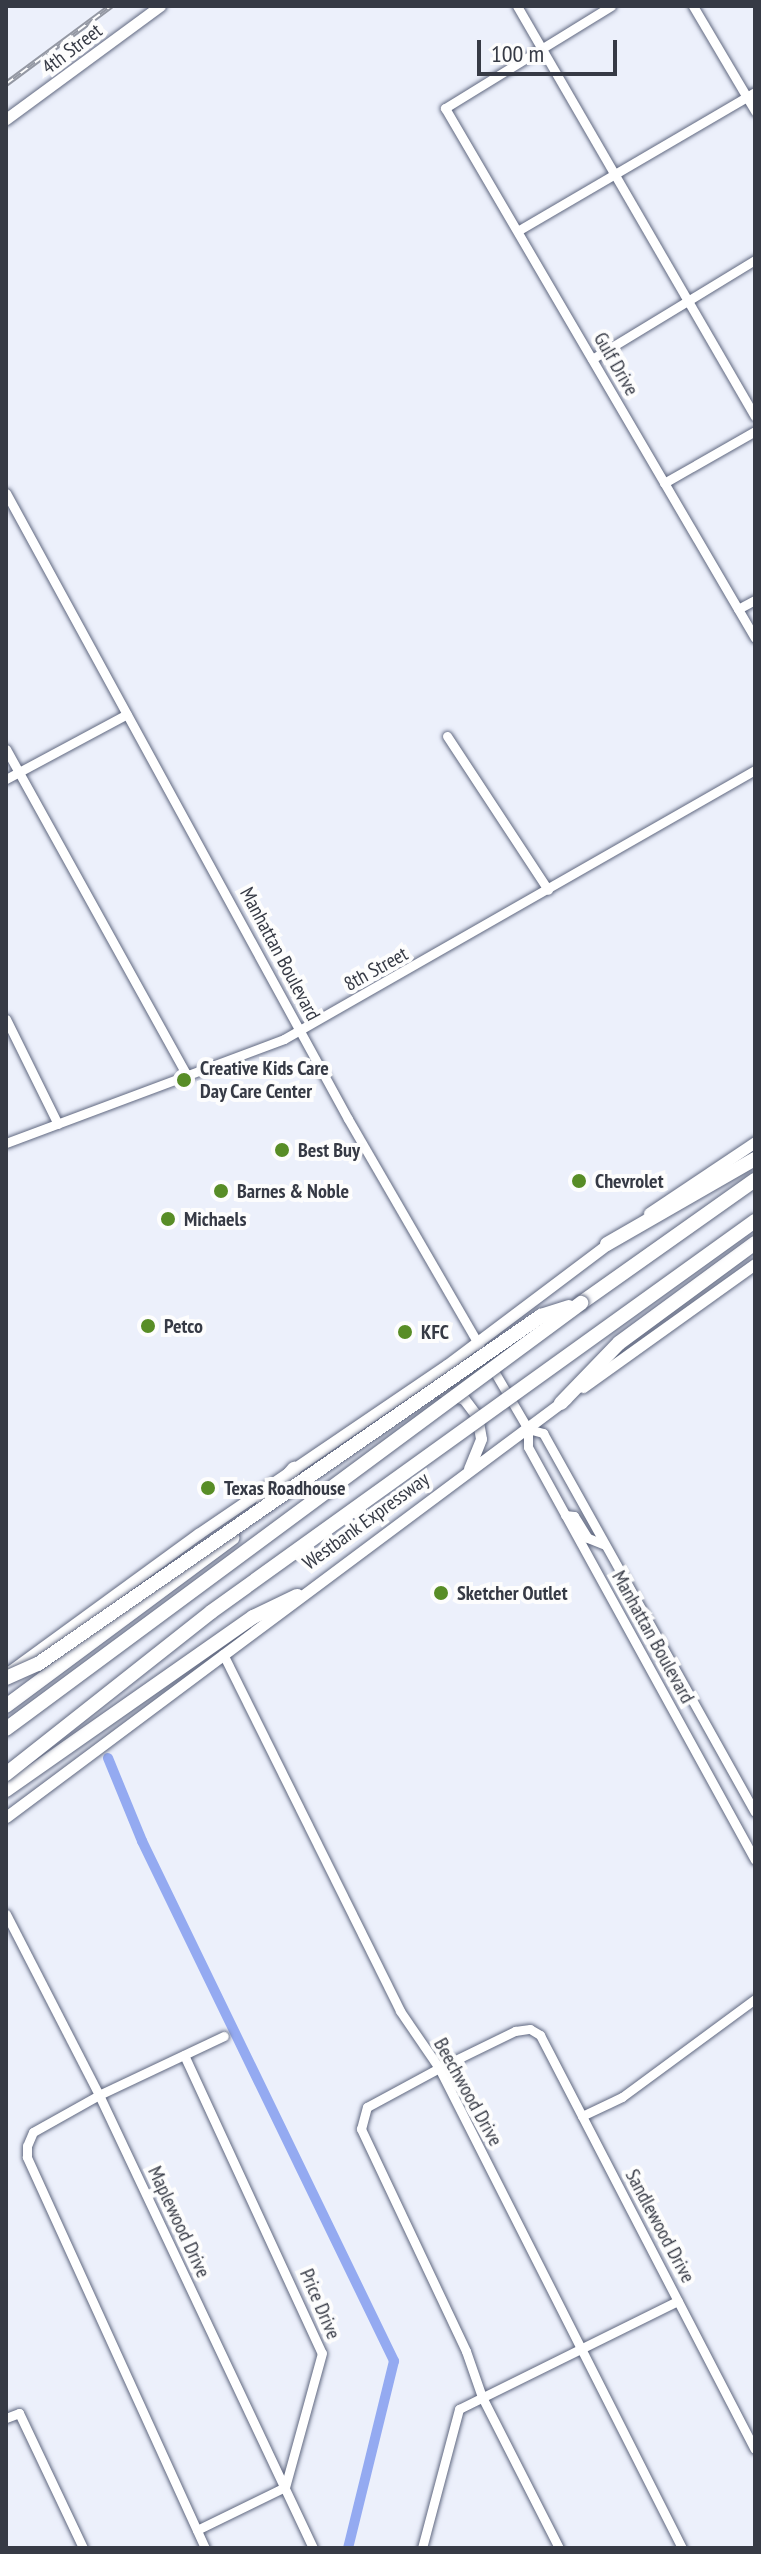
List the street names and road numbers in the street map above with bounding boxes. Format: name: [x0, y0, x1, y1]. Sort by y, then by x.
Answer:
street label: 4th Street: [37, 19, 107, 79]
street label: Gulf Drive: [588, 328, 644, 400]
street label: Manhattan Boulevard: [235, 883, 325, 1025]
street label: 8th Street: [340, 942, 412, 996]
street label: Westbank Expressway: [298, 1467, 434, 1575]
street label: Manhattan Boulevard: [607, 1567, 699, 1707]
street label: Beechwood Drive: [428, 2034, 508, 2150]
street label: Maplewood Drive: [143, 2162, 215, 2282]
street label: Sandlewood Drive: [620, 2165, 700, 2287]
street label: Price Drive: [295, 2265, 345, 2343]

